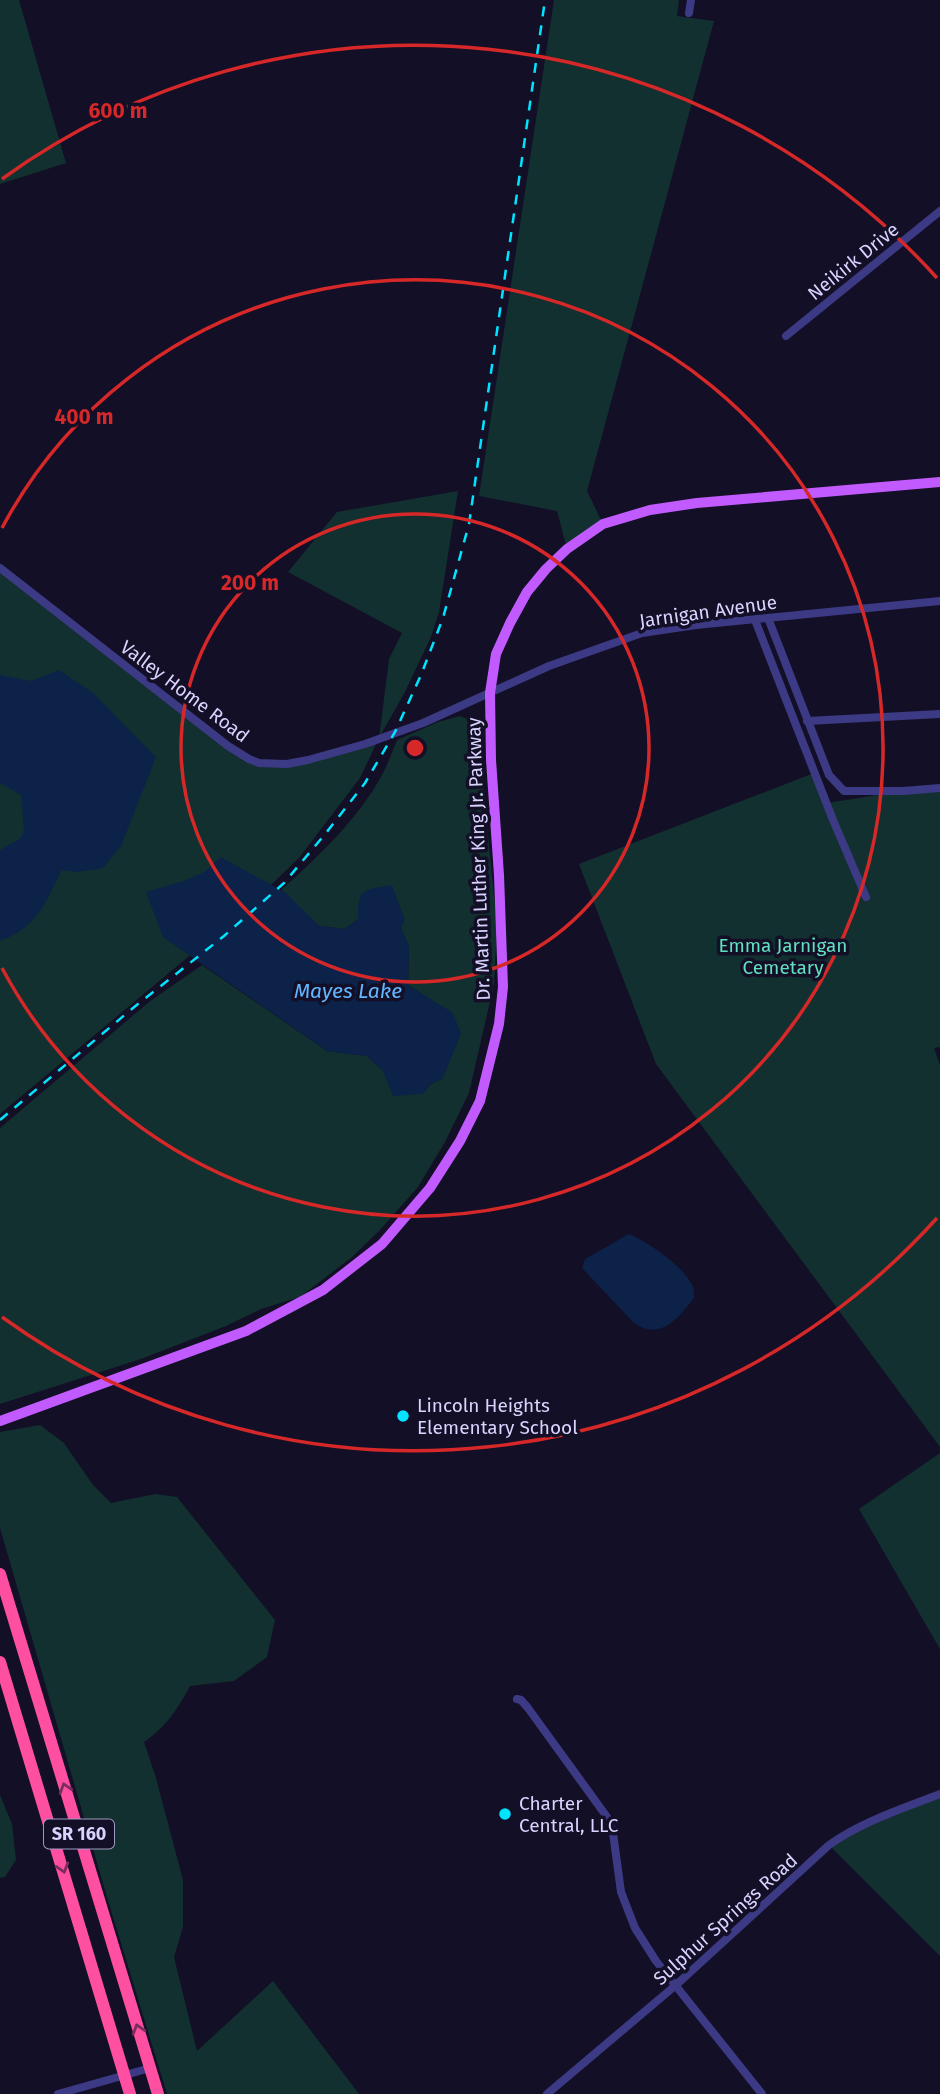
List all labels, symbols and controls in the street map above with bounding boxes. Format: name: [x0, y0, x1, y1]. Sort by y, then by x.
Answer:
text: 600 m: [88, 98, 148, 124]
street label: Neikirk Drive: [803, 218, 903, 305]
text: 400 m: [54, 404, 114, 430]
text: 200 m: [221, 570, 279, 596]
street label: Jarnigan Avenue: [638, 590, 779, 633]
street label: Valley Home Road: [116, 636, 254, 747]
street label: Dr. Martin Luther King Jr. Parkway: [462, 716, 495, 1001]
centre of rings: [403, 736, 427, 760]
park label: Emma Jarnigan Cemetary: [719, 934, 847, 979]
water label: Mayes Lake: [294, 978, 402, 1004]
place label: Lincoln Heights Elementary School: [417, 1394, 578, 1439]
marker: Lincoln Heights Elementary School: [395, 1408, 411, 1424]
one-way arrow: [58, 1782, 73, 1794]
place label: Charter Central, LLC: [519, 1792, 619, 1837]
marker: Charter Central, LLC: [497, 1806, 513, 1822]
road number: SR 160: [44, 1820, 114, 1848]
street label: Sulphur Springs Road: [649, 1849, 802, 1990]
one-way arrow: [54, 1862, 69, 1874]
one-way arrow: [132, 2023, 147, 2035]

